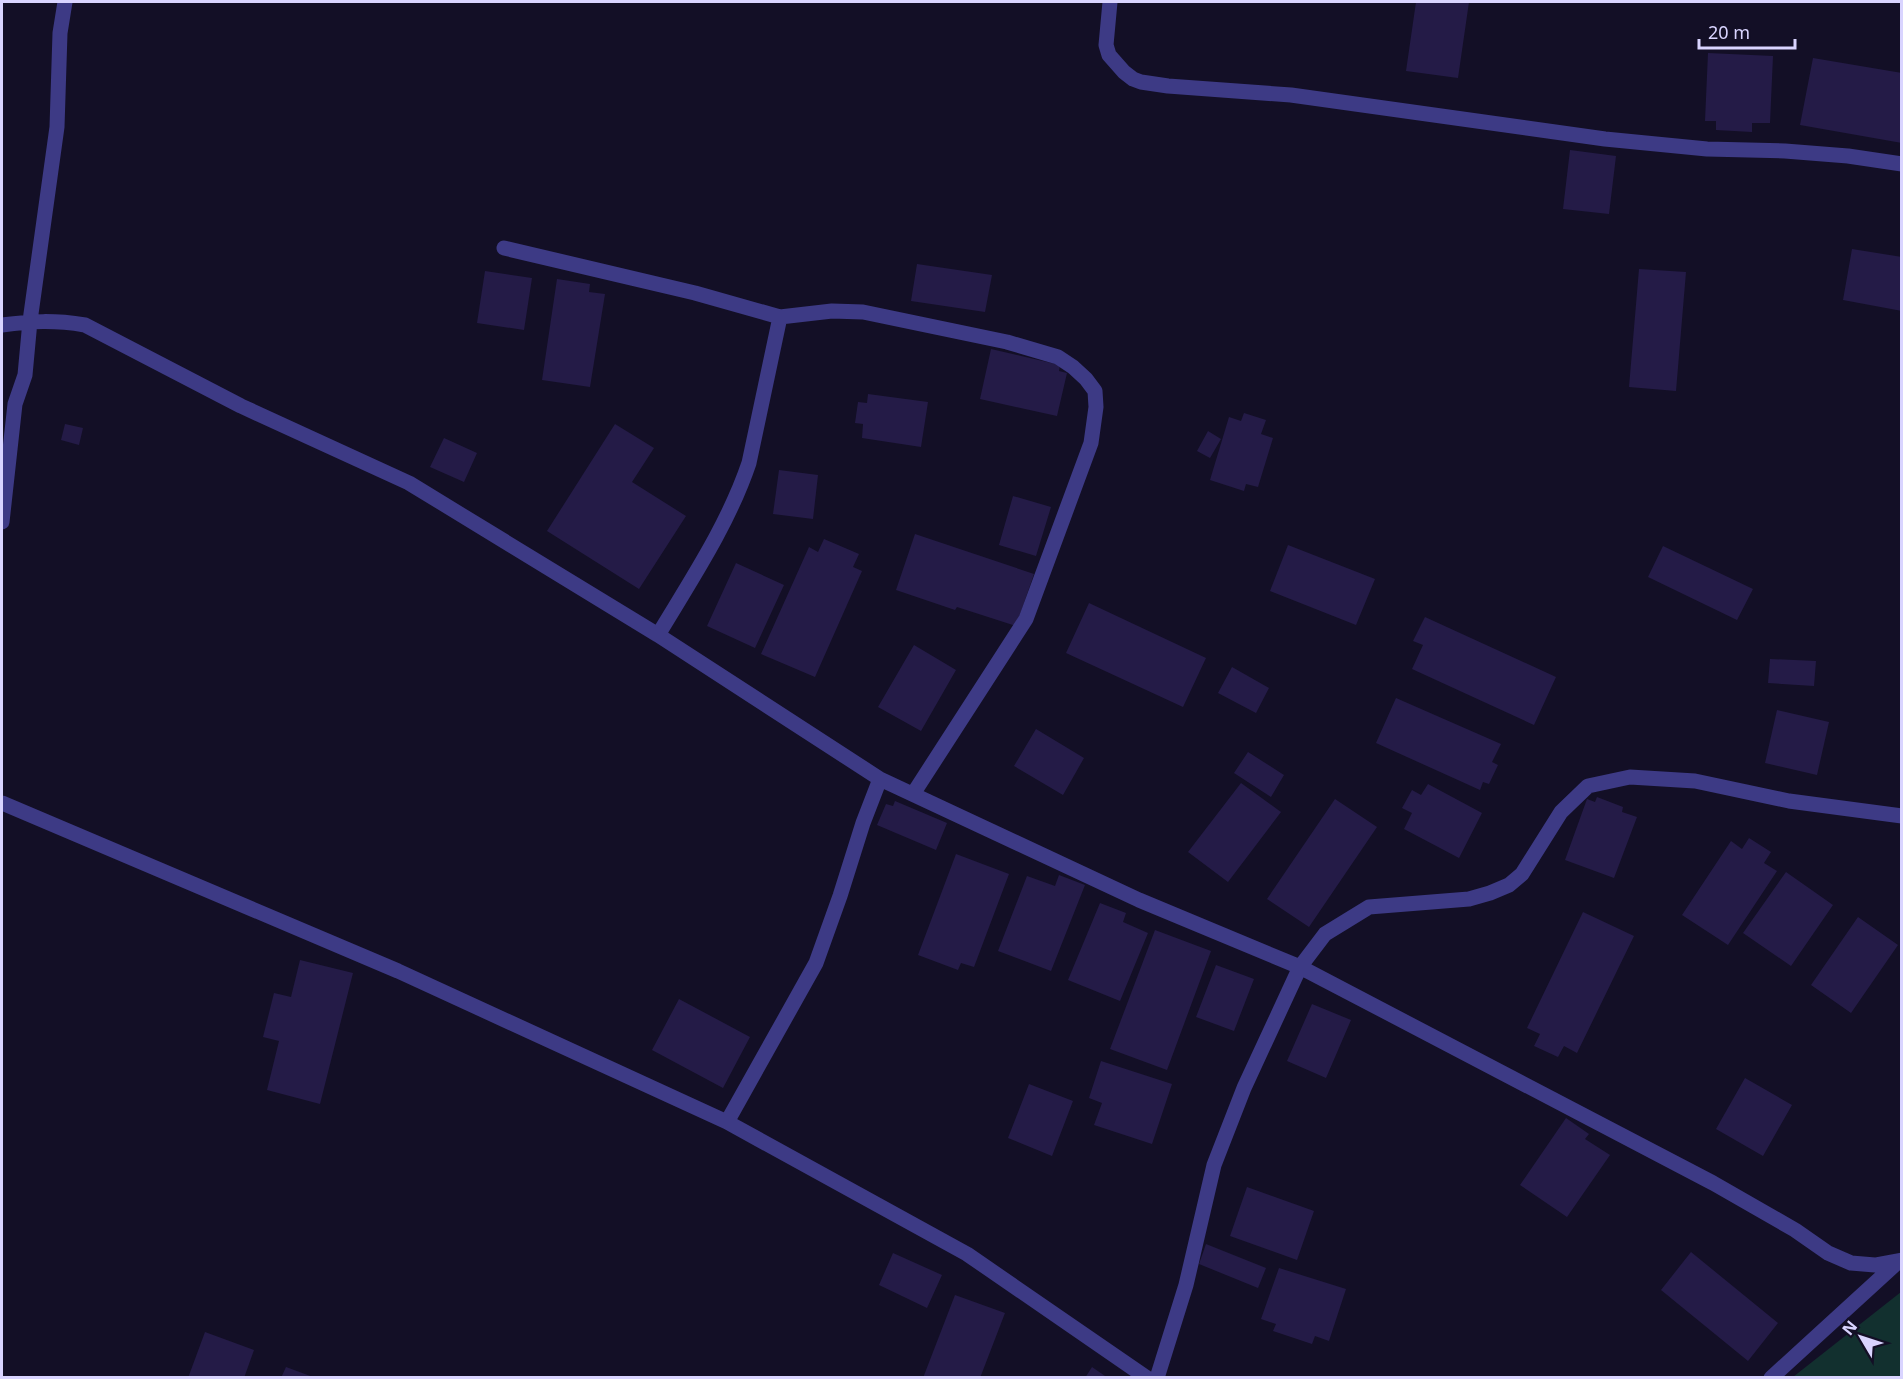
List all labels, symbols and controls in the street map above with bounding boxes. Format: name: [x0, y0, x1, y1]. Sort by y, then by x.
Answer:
scale bar: [1699, 12, 1795, 50]
text: 20 m: [1708, 20, 1750, 44]
north arrow: [1831, 1307, 1891, 1367]
text: N: [1837, 1316, 1862, 1340]

